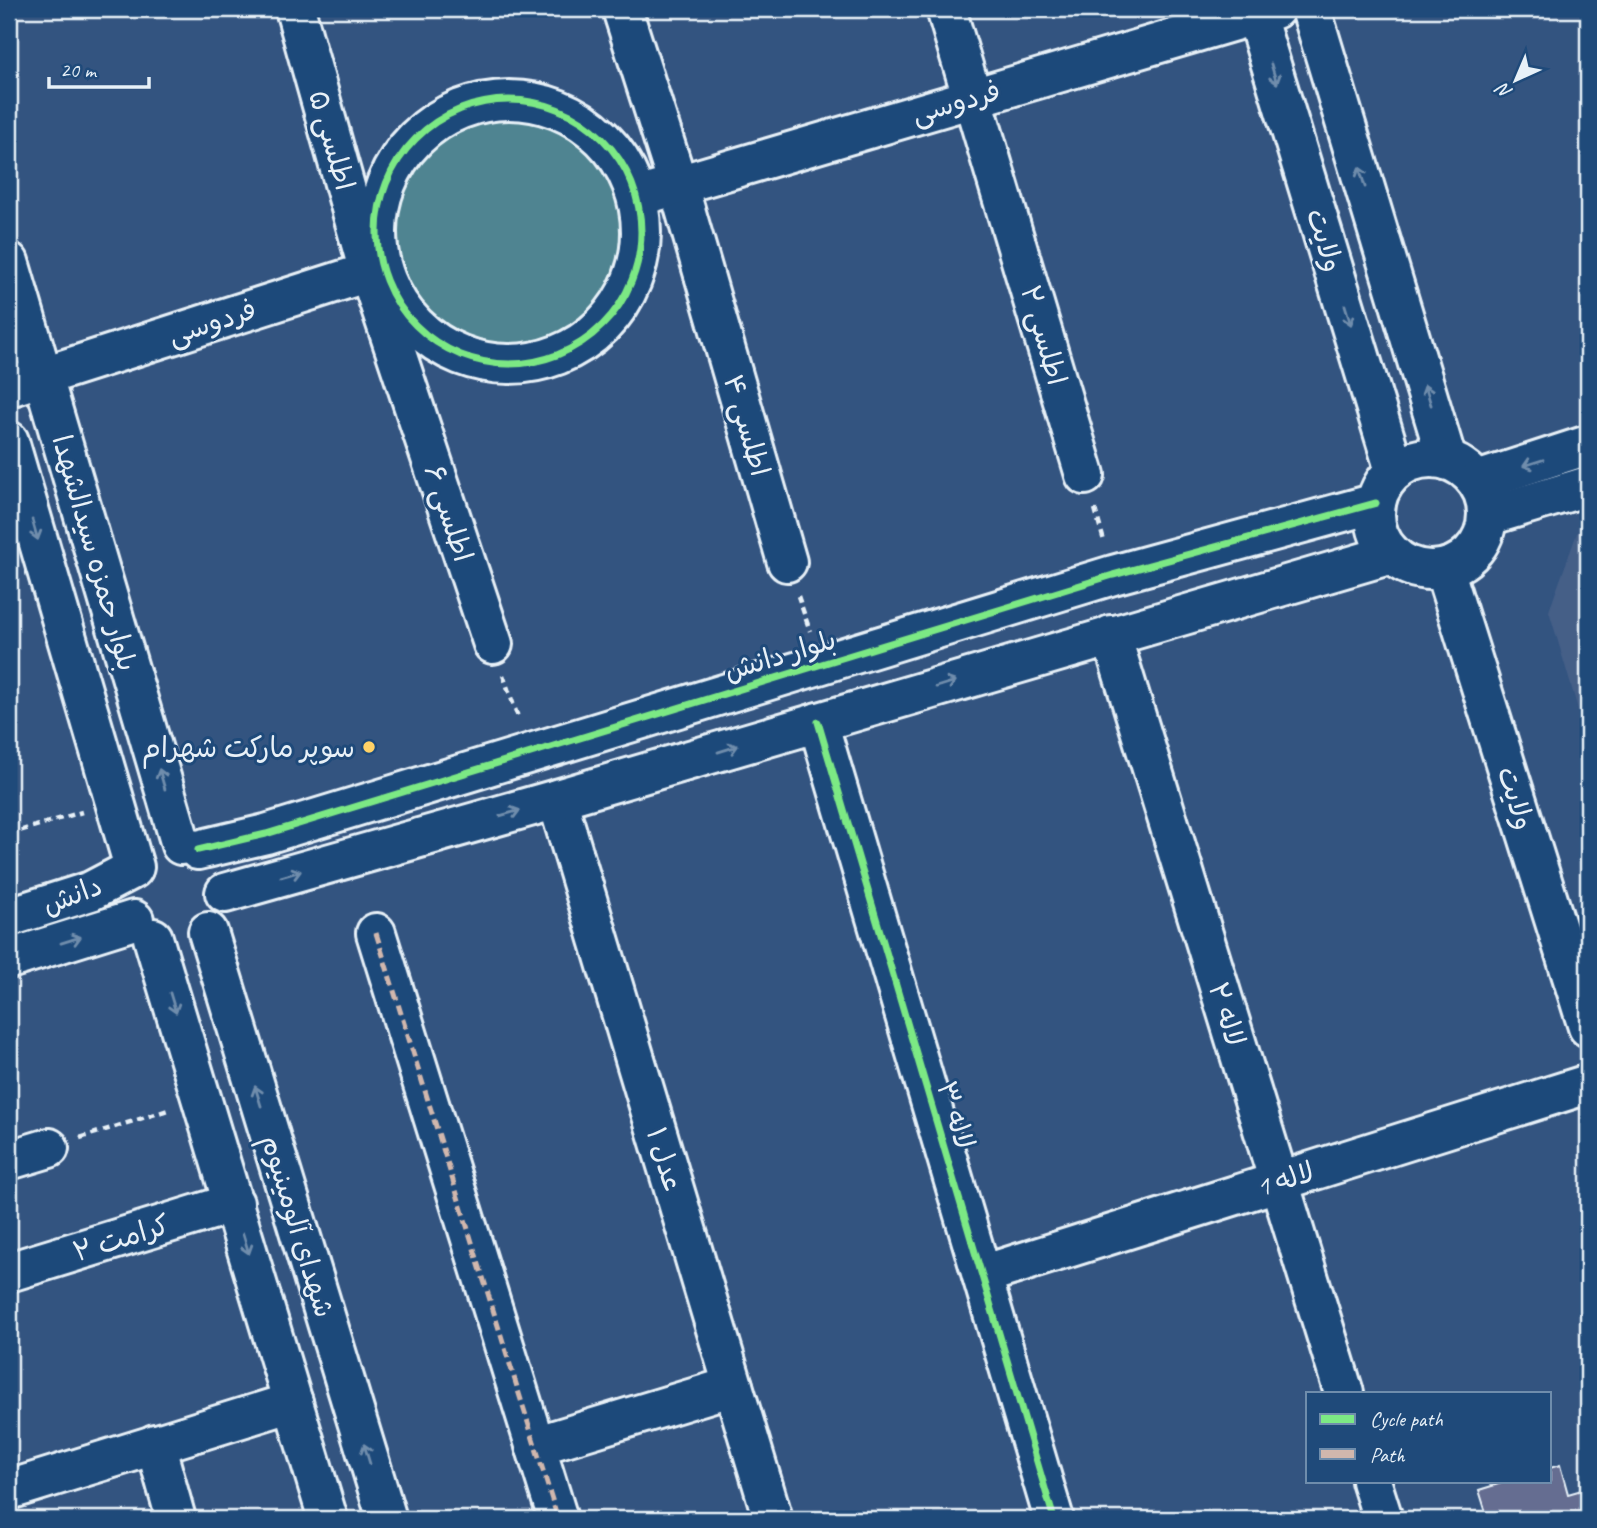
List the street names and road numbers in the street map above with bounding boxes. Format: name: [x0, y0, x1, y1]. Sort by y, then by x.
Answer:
street label: فردوسی: [908, 73, 1004, 131]
street label: اطلسی ۵: [301, 86, 363, 194]
street label: ولایت: [1299, 204, 1351, 276]
street label: اطلسی ۲: [1013, 281, 1075, 389]
street label: فردوسی: [163, 291, 261, 353]
street label: اطلسی ۴: [716, 370, 778, 480]
street label: بلوار حمزه سیدالشهدا: [45, 431, 145, 675]
street label: اطلسی ۶: [417, 460, 481, 566]
street label: بلوار دانش: [720, 621, 840, 689]
street label: ولایت: [1490, 762, 1542, 834]
street label: دانش: [37, 868, 107, 922]
street label: لاله ۲: [1201, 978, 1253, 1050]
street label: لاله ۳: [929, 1077, 983, 1153]
street label: عدل ۱: [639, 1123, 691, 1195]
street label: شهدای آلومینیوم: [250, 1131, 342, 1323]
street label: لاله 1: [1252, 1154, 1318, 1204]
street label: کرامت ۲: [69, 1207, 173, 1269]

